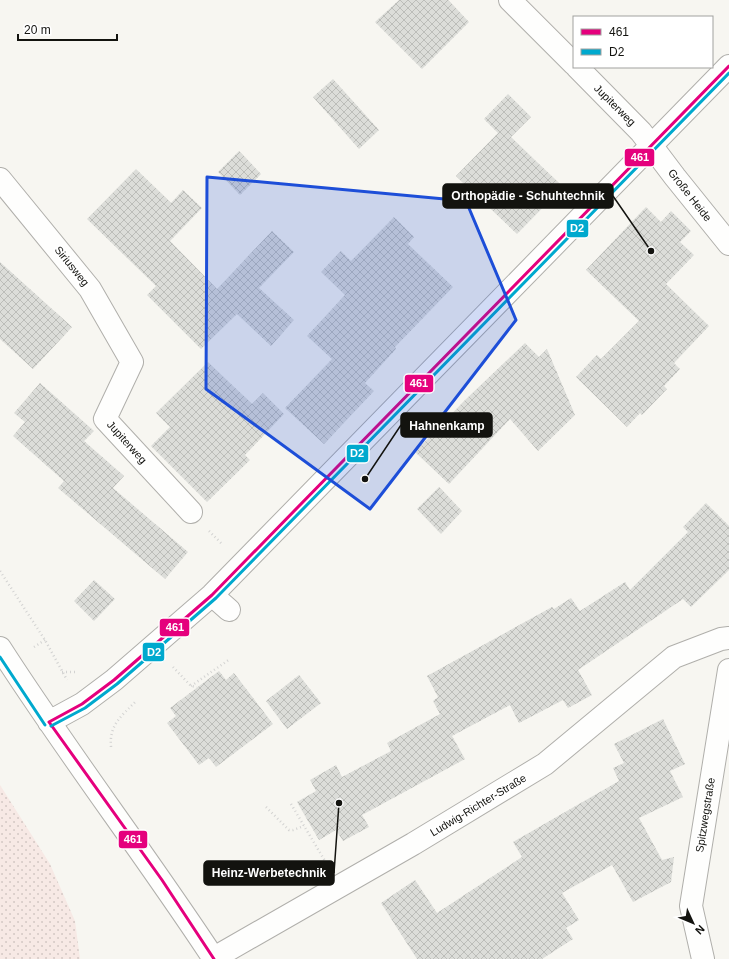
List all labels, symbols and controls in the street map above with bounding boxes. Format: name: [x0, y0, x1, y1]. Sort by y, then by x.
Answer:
scale bar: [18, 16, 117, 42]
legend: [573, 16, 713, 68]
text: 20 m: [24, 23, 51, 37]
text: 461: [609, 25, 629, 39]
text: D2: [609, 45, 625, 59]
street label: Jupiterweg: [592, 82, 638, 128]
line badge: 461: [624, 148, 655, 167]
text: 461: [631, 151, 649, 163]
street label: Große Heide: [666, 166, 714, 224]
callout: Orthopädie - Schuhtechnik: [443, 184, 613, 208]
text: Orthopädie - Schuhtechnik: [451, 189, 605, 203]
line badge: D2: [566, 219, 589, 238]
text: D2: [570, 222, 584, 234]
street label: Siriusweg: [52, 244, 92, 288]
line badge: 461: [404, 374, 434, 393]
text: 461: [410, 377, 428, 389]
callout: Hahnenkamp: [401, 413, 492, 437]
street label: Jupiterweg: [105, 418, 149, 466]
text: Hahnenkamp: [409, 419, 485, 433]
line badge: D2: [346, 444, 369, 463]
text: D2: [350, 447, 364, 459]
line badge: 461: [159, 618, 190, 637]
text: 461: [166, 621, 184, 633]
line badge: D2: [142, 642, 165, 662]
text: D2: [147, 646, 161, 658]
street label: Ludwig-Richter-Straße: [428, 772, 528, 838]
street label: Spitzwegstraße: [693, 777, 717, 853]
line badge: 461: [118, 830, 148, 849]
text: 461: [124, 833, 142, 845]
callout: Heinz-Werbetechnik: [204, 861, 334, 885]
text: Heinz-Werbetechnik: [212, 866, 327, 880]
north arrow: [673, 903, 713, 943]
text: N: [693, 923, 707, 937]

